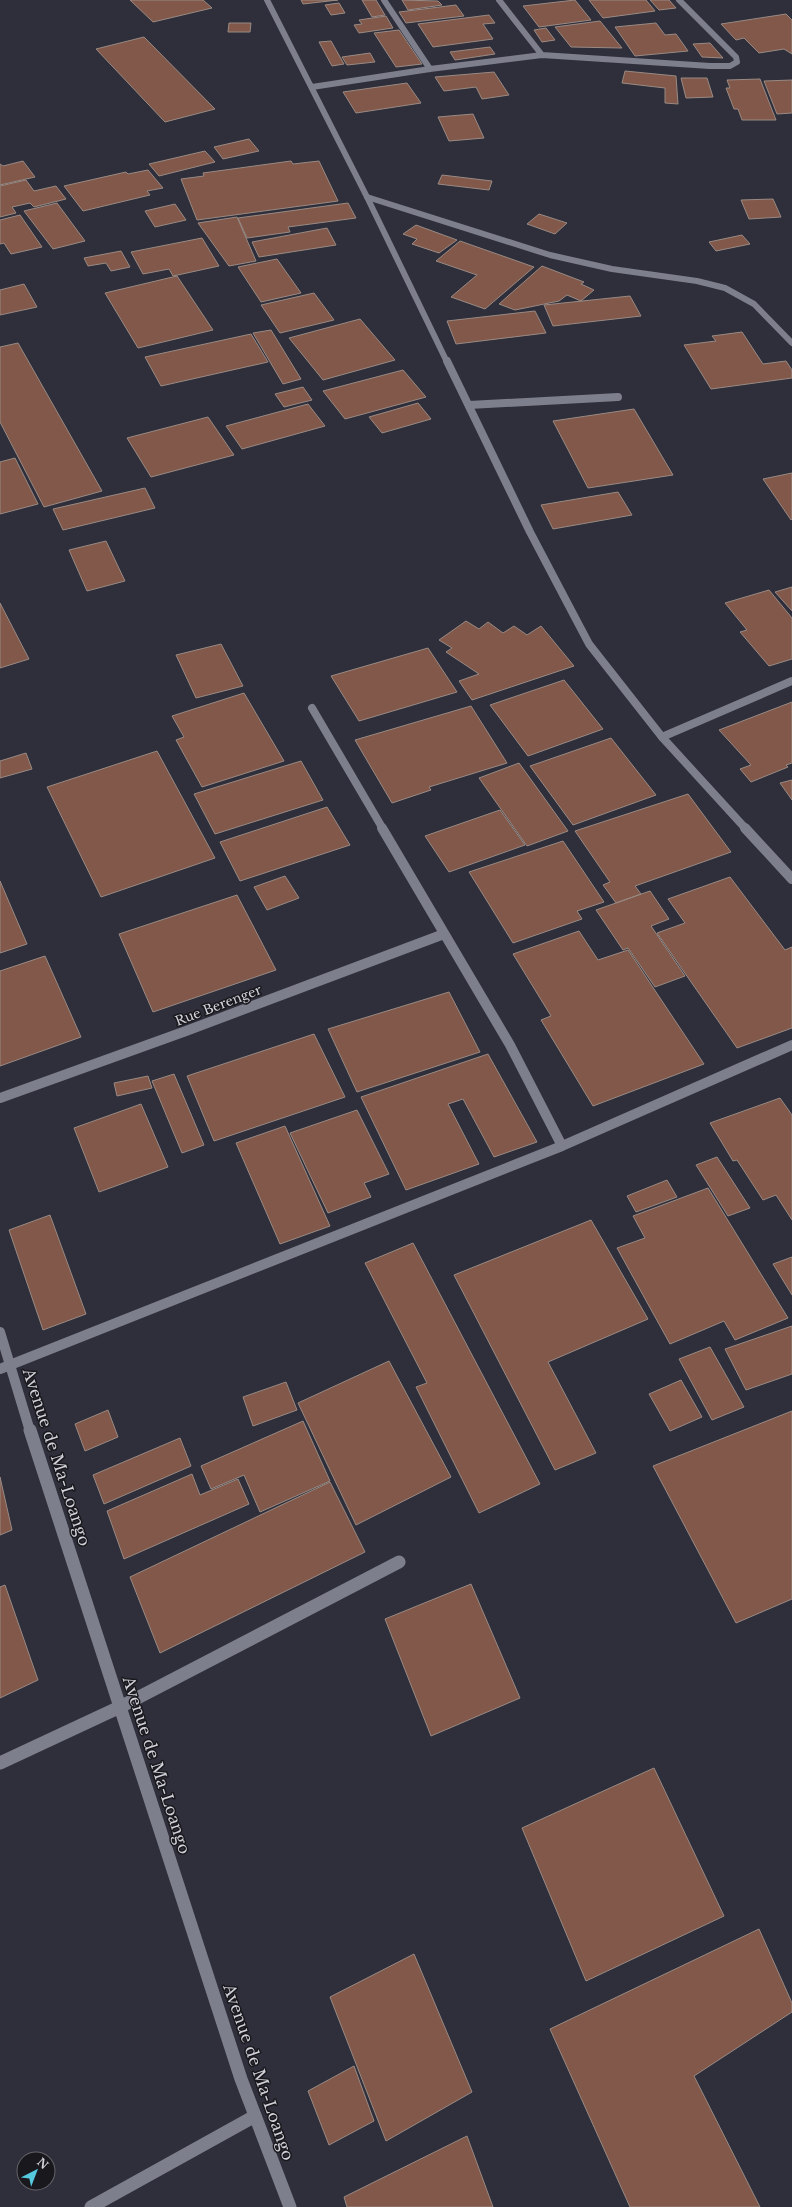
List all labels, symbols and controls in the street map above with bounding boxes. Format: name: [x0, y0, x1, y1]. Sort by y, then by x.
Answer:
street label: Rue Berenger: [172, 981, 265, 1030]
street label: Avenue de Ma-Loango: [19, 1365, 95, 1548]
street label: Avenue de Ma-Loango: [119, 1673, 195, 1856]
street label: Avenue de Ma-Loango: [219, 1980, 299, 2163]
north arrow: [16, 2151, 56, 2191]
text: N: [34, 2155, 52, 2173]

